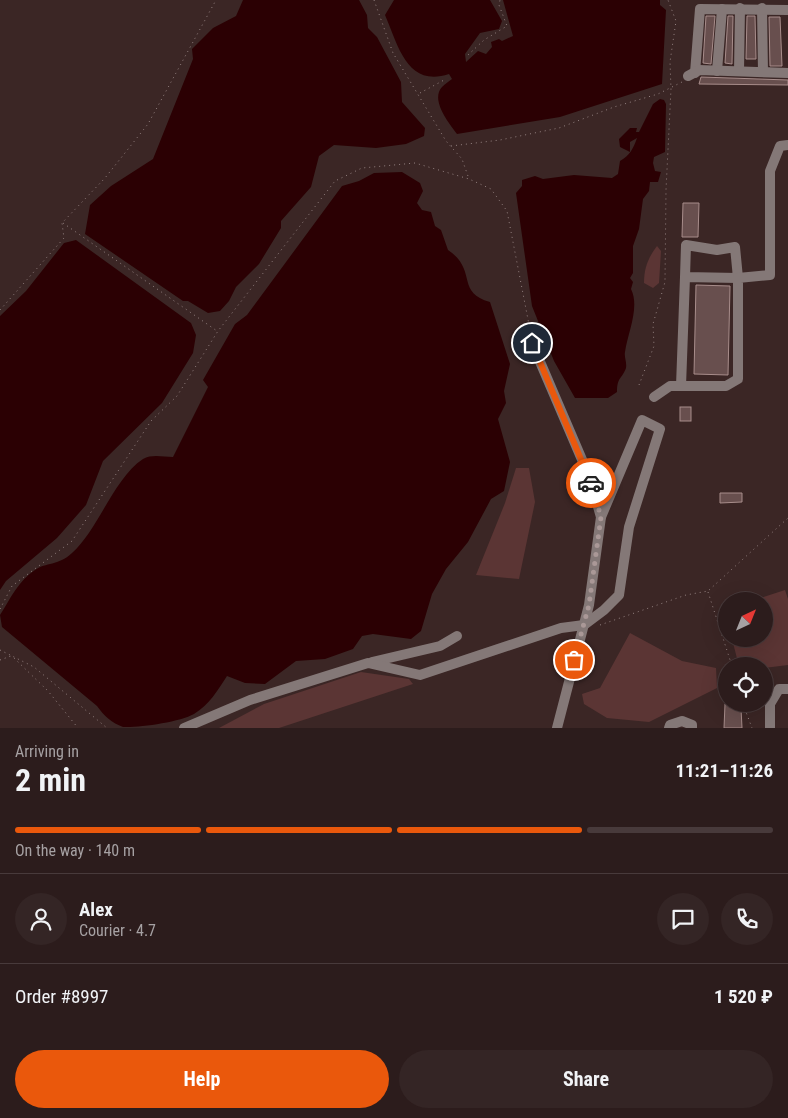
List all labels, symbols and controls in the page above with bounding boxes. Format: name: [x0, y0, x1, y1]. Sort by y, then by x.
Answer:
pin: [511, 322, 553, 364]
icon: home: [518, 329, 546, 357]
courier: [566, 458, 616, 508]
icon: car: [577, 469, 605, 497]
north arrow: [718, 592, 772, 648]
map controls: [718, 592, 773, 712]
pin: [553, 639, 595, 681]
icon: bag: [560, 646, 588, 674]
button: locate: [718, 657, 773, 712]
text: Arriving in: [15, 742, 79, 761]
text: 11:21–11:26: [675, 759, 773, 782]
text: 2 min: [15, 761, 86, 799]
text: On the way · 140 m: [15, 841, 135, 860]
button: person: [15, 893, 67, 945]
button: chat: [657, 893, 709, 945]
button: phone: [721, 893, 773, 945]
text: Alex: [79, 898, 113, 921]
text: Courier · 4.7: [79, 921, 156, 940]
text: Order #8997: [15, 985, 108, 1008]
text: 1 520 ₽: [714, 985, 773, 1008]
button: Help: [15, 1050, 389, 1108]
button: Share: [399, 1050, 773, 1108]

